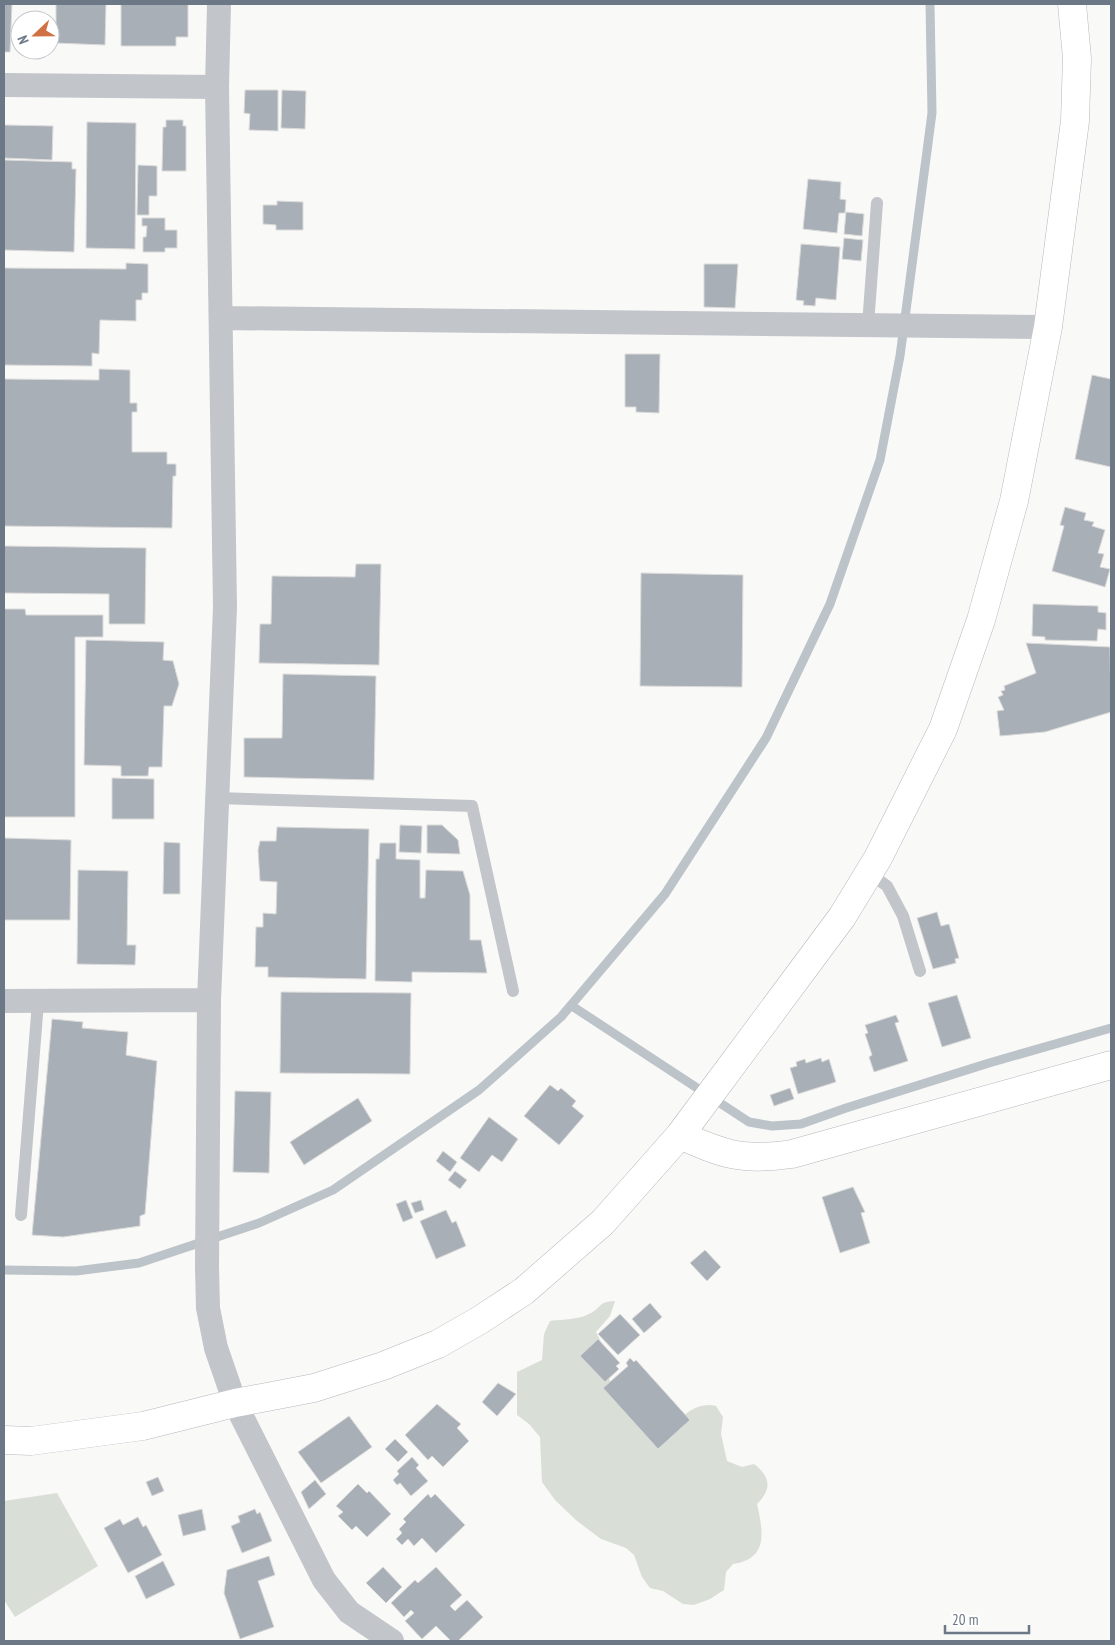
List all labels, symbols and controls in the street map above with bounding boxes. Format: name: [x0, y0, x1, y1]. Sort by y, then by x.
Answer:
north arrow: [10, 10, 60, 60]
text: N: [13, 33, 33, 47]
scale bar: [945, 1602, 1029, 1634]
text: 20 m: [952, 1610, 978, 1629]

